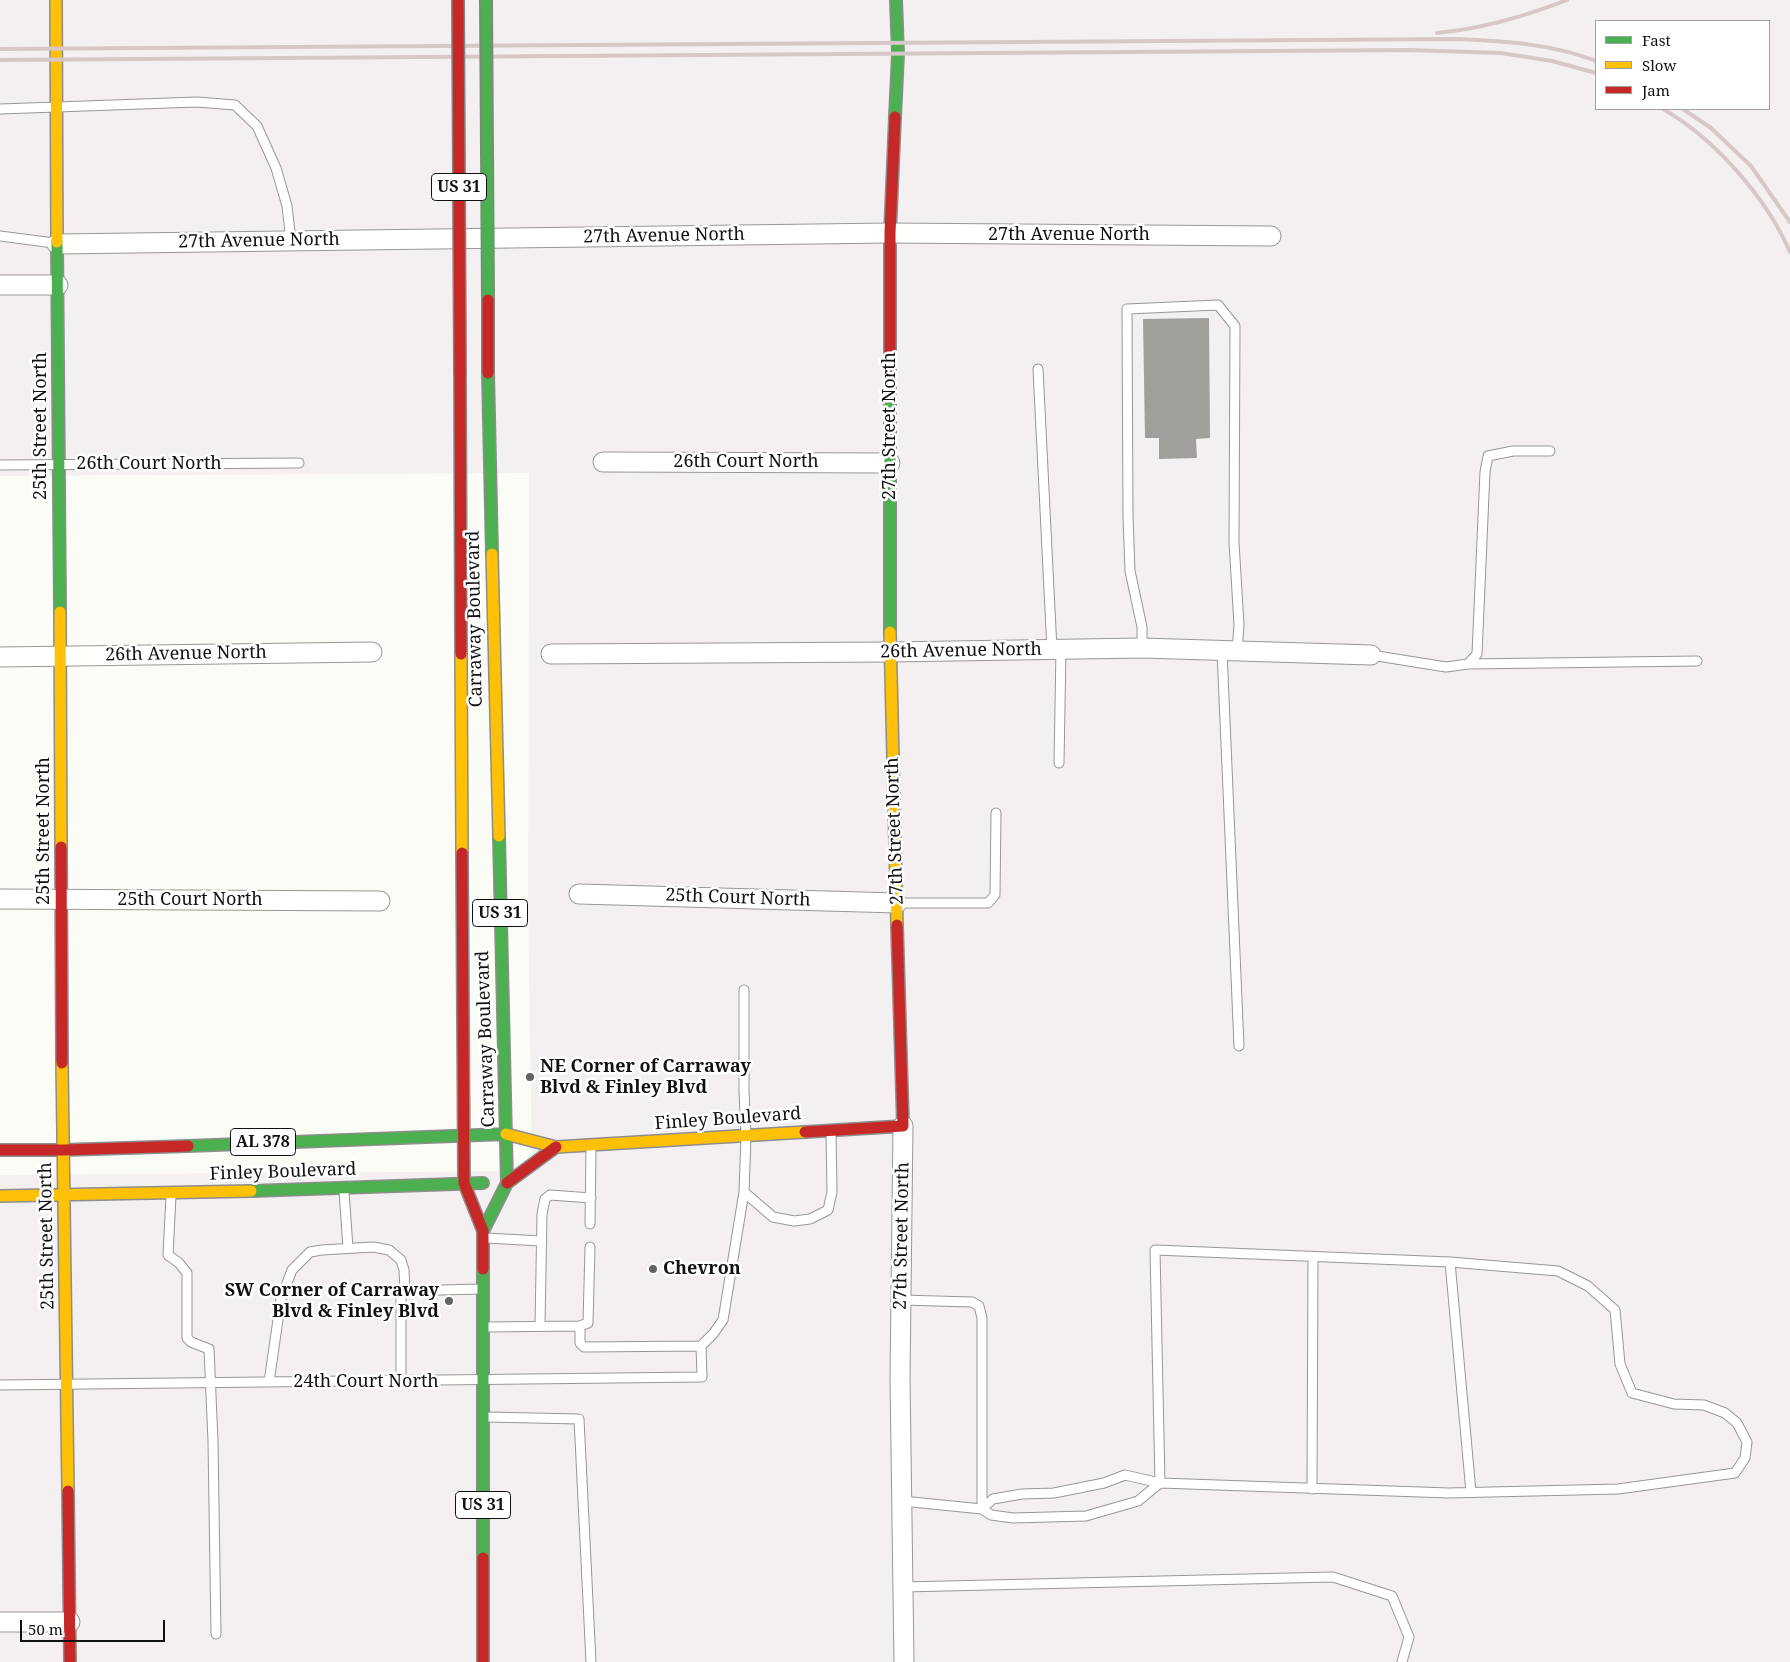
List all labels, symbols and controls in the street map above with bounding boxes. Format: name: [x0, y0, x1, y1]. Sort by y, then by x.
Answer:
legend: [1595, 20, 1770, 110]
text: Fast: [1642, 30, 1671, 50]
text: Slow: [1642, 55, 1676, 75]
text: Jam: [1642, 80, 1670, 100]
road number: US 31: [432, 173, 486, 200]
street label: 27th Avenue North: [583, 224, 745, 248]
street label: 27th Avenue North: [988, 224, 1150, 246]
street label: 27th Avenue North: [178, 229, 340, 253]
street label: 25th Street North: [30, 352, 52, 500]
street label: 27th Street North: [879, 352, 901, 500]
street label: 26th Court North: [673, 451, 819, 473]
street label: 26th Court North: [76, 453, 222, 475]
street label: Carraway Boulevard: [463, 530, 487, 708]
street label: 26th Avenue North: [880, 639, 1042, 663]
street label: 26th Avenue North: [105, 642, 267, 666]
street label: 25th Street North: [33, 757, 55, 905]
street label: 27th Street North: [882, 757, 908, 905]
street label: 25th Court North: [665, 885, 811, 911]
street label: 25th Court North: [117, 889, 263, 911]
road number: US 31: [472, 900, 528, 926]
street label: Carraway Boulevard: [472, 950, 500, 1128]
place label: NE Corner of Carraway Blvd & Finley Blvd: [540, 1056, 751, 1098]
marker: NE Corner of Carraway Blvd & Finley Blvd: [524, 1071, 536, 1083]
street label: Finley Boulevard: [654, 1103, 802, 1135]
road number: AL 378: [230, 1128, 296, 1156]
street label: Finley Boulevard: [209, 1159, 357, 1185]
street label: 25th Street North: [35, 1162, 59, 1310]
street label: 27th Street North: [890, 1162, 914, 1310]
place label: Chevron: [663, 1258, 741, 1280]
marker: Chevron: [647, 1263, 659, 1275]
place label: SW Corner of Carraway Blvd & Finley Blvd: [225, 1280, 439, 1322]
marker: SW Corner of Carraway Blvd & Finley Blvd: [443, 1295, 455, 1307]
street label: 24th Court North: [293, 1371, 439, 1393]
road number: US 31: [456, 1492, 510, 1518]
scale bar: [22, 1610, 168, 1642]
text: 50 m: [28, 1619, 63, 1639]

